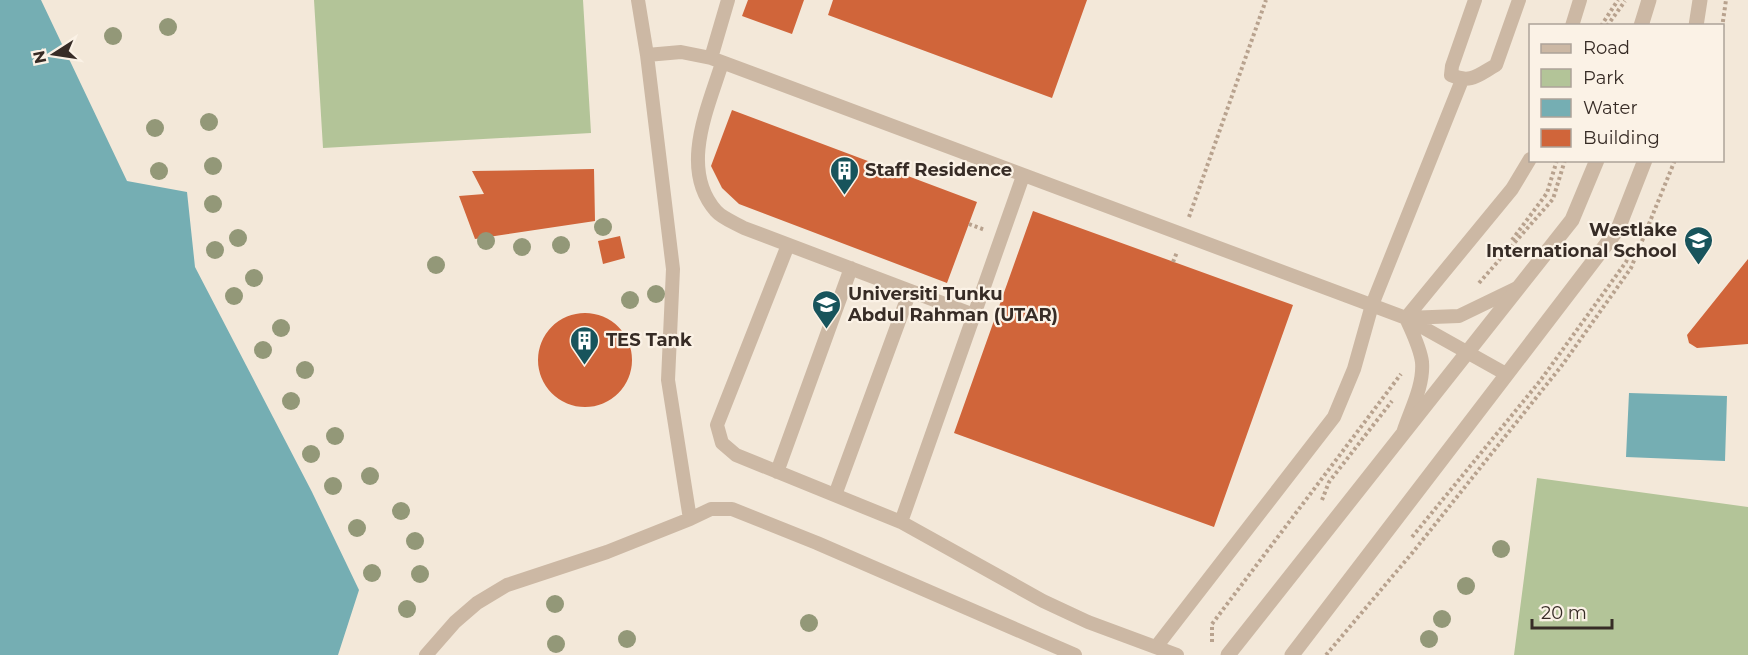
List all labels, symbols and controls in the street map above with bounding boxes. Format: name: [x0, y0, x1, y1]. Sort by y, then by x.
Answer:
north arrow: [24, 24, 84, 84]
legend: [1529, 24, 1724, 162]
text: Road: [1583, 37, 1630, 59]
text: N: [29, 49, 50, 65]
text: Park: [1583, 67, 1624, 89]
text: Water: [1583, 97, 1638, 119]
text: Building: [1583, 127, 1660, 149]
building icon: Staff Residence: [828, 154, 860, 196]
place label: Staff Residence: [865, 159, 1012, 181]
place label: Westlake International School: [1486, 219, 1677, 262]
school or university icon: Westlake International School: [1682, 224, 1714, 266]
place label: Universiti Tunku Abdul Rahman (UTAR): [847, 283, 1058, 326]
school or university icon: Universiti Tunku Abdul Rahman (UTAR): [811, 288, 843, 330]
building icon: TES Tank: [569, 324, 601, 366]
place label: TES Tank: [606, 329, 692, 351]
scale bar: [1532, 592, 1612, 630]
text: 20 m: [1541, 602, 1587, 624]

